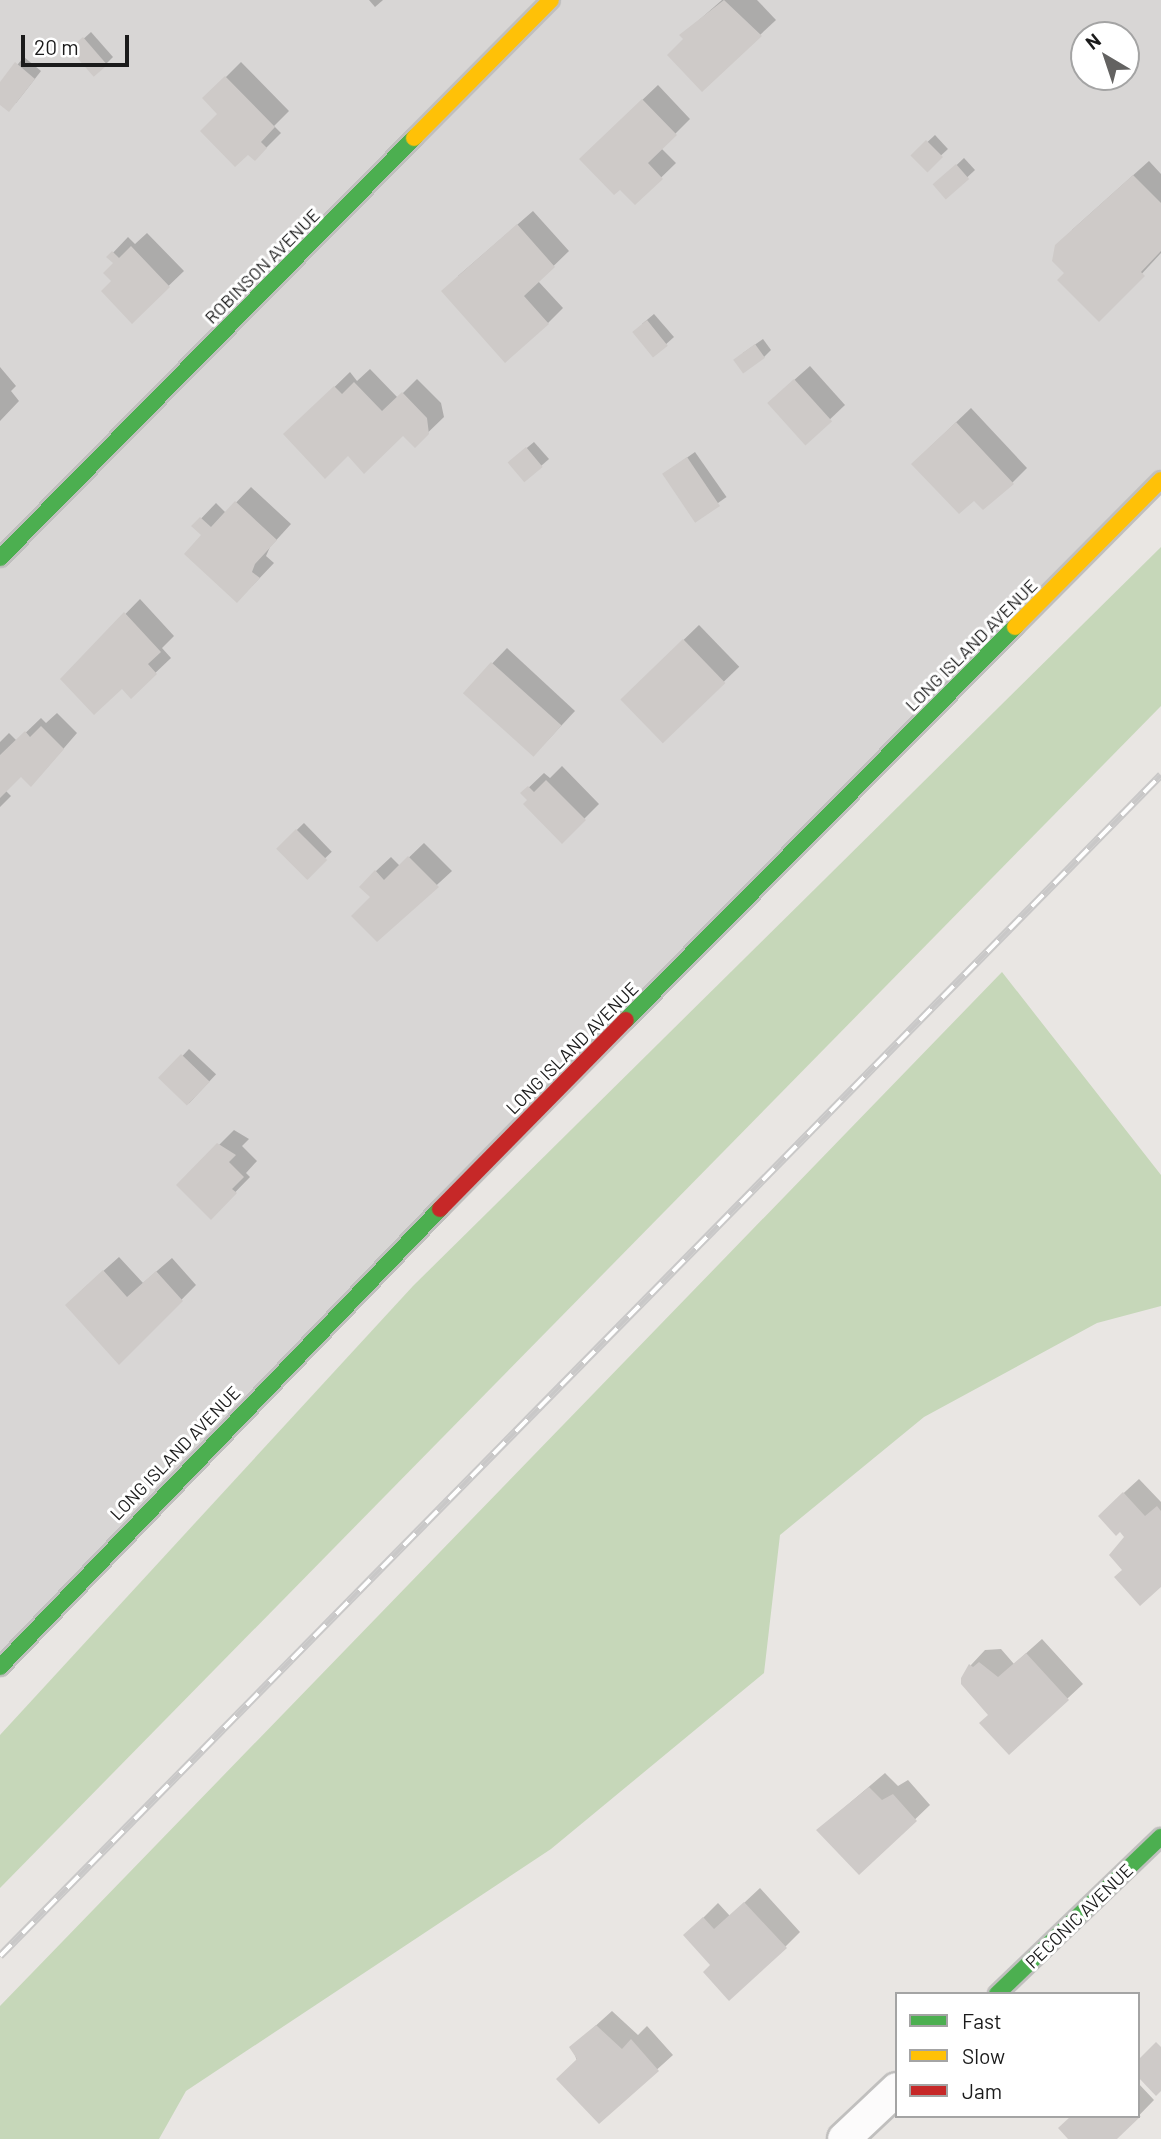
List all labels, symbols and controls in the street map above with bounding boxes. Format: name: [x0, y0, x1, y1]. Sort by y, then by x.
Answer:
scale bar: [24, 21, 133, 65]
north arrow: [1070, 21, 1140, 91]
text: N: [1081, 28, 1105, 54]
text: 20 m: [34, 34, 79, 59]
street label: ROBINSON AVENUE: [200, 204, 324, 328]
street label: LONG ISLAND AVENUE: [900, 574, 1042, 716]
street label: LONG ISLAND AVENUE: [501, 977, 643, 1119]
street label: LONG ISLAND AVENUE: [105, 1382, 245, 1524]
street label: PECONIC AVENUE: [1021, 1859, 1137, 1973]
legend: [895, 1992, 1140, 2118]
text: Fast: [962, 2008, 1002, 2033]
text: Slow: [962, 2043, 1005, 2068]
text: Jam: [962, 2078, 1002, 2103]

